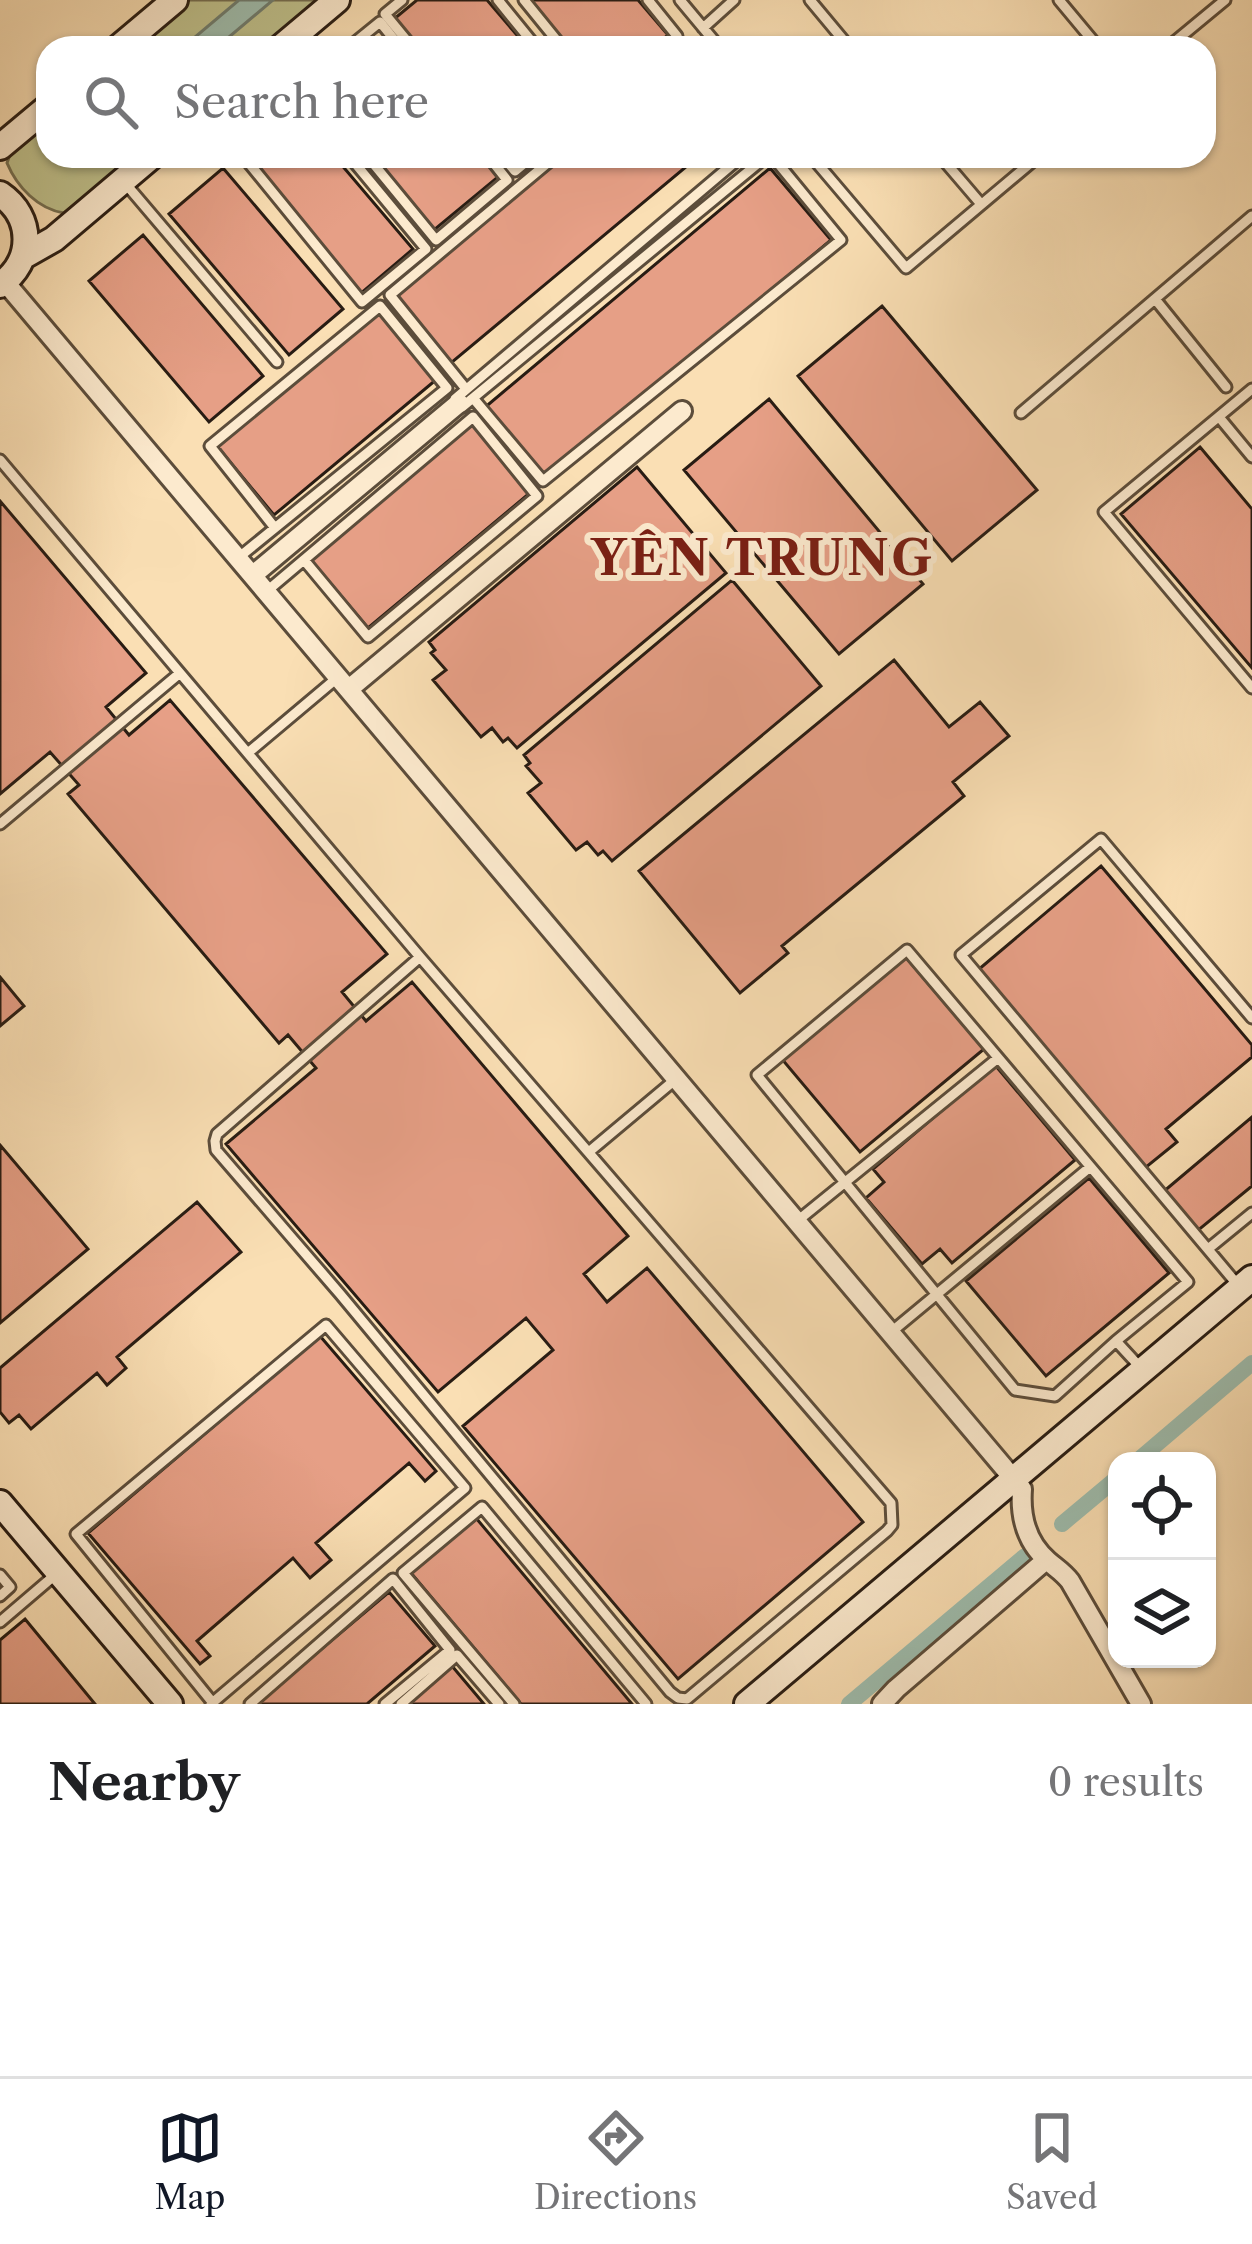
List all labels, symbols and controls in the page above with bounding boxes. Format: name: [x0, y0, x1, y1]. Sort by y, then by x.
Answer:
search box: [36, 36, 1216, 168]
icon: search: [78, 69, 144, 135]
text: Search here: [174, 74, 429, 130]
district label: YÊN TRUNG: [590, 528, 935, 587]
map controls: [1108, 1452, 1216, 1668]
button: locate: [1108, 1452, 1216, 1560]
button: layers: [1108, 1560, 1216, 1668]
text: Nearby: [48, 1751, 240, 1813]
text: 0 results: [1048, 1758, 1204, 1806]
tab: Map: [154, 2105, 225, 2218]
tab: Directions: [534, 2105, 697, 2218]
tab: Saved: [1006, 2105, 1098, 2218]

